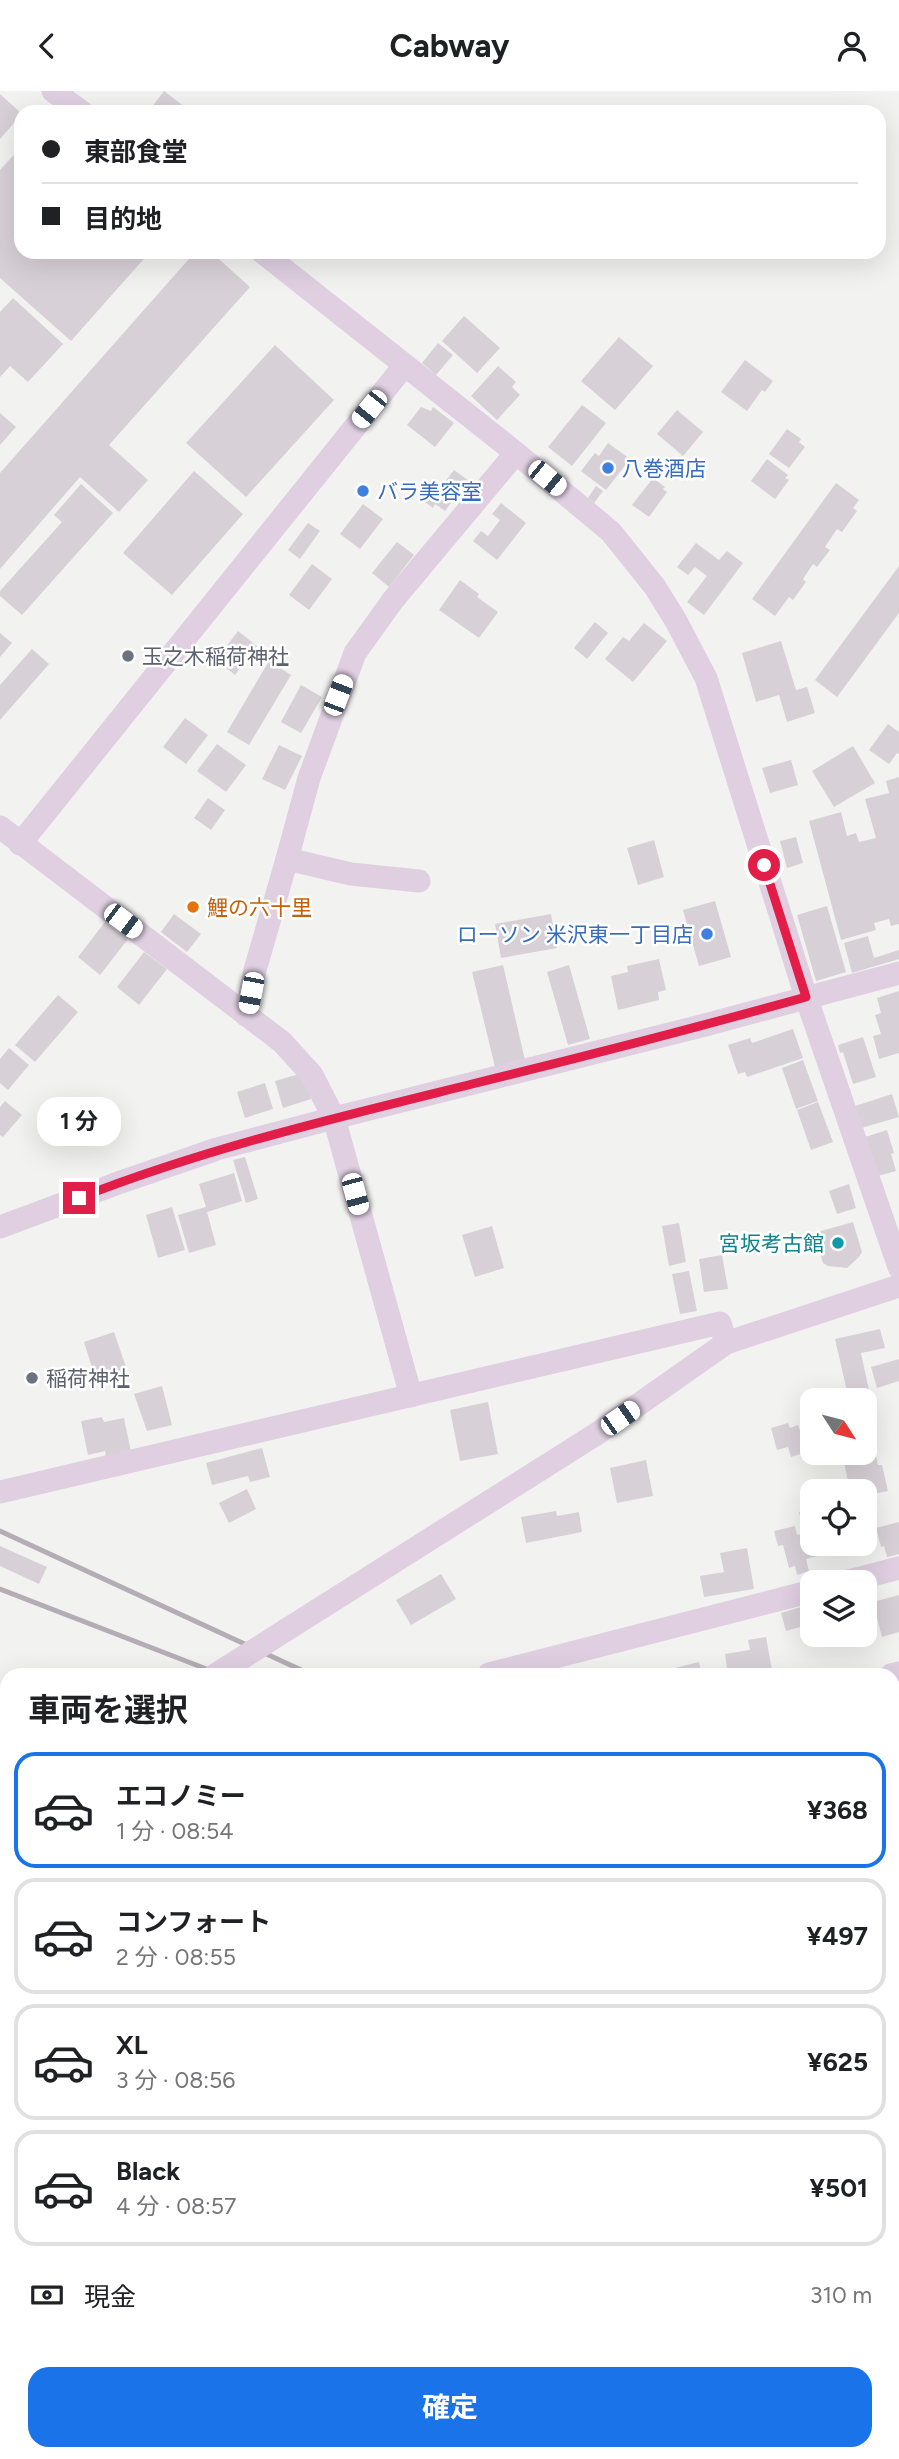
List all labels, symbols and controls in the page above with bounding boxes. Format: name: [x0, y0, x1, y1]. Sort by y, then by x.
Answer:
icon: back: [28, 27, 66, 65]
text: Cabway: [390, 27, 509, 65]
icon: person: [833, 27, 871, 65]
text: 東部食堂: [84, 136, 188, 168]
text: 目的地: [84, 203, 162, 235]
car: [348, 386, 391, 432]
place label: 八巻酒店: [622, 456, 706, 481]
car: [525, 457, 570, 499]
marker: 八巻酒店: [600, 460, 616, 476]
place label: バラ美容室: [377, 479, 482, 504]
marker: バラ美容室: [355, 483, 371, 499]
place label: 玉之木稲荷神社: [142, 644, 289, 669]
marker: 玉之木稲荷神社: [120, 648, 136, 664]
car: [321, 672, 356, 718]
route start: [748, 849, 780, 881]
place label: 鯉の六十里: [207, 895, 312, 920]
marker: 鯉の六十里: [185, 899, 201, 915]
car: [100, 900, 147, 942]
place label: ローソン 米沢東一丁目店: [457, 922, 693, 947]
marker: ローソン 米沢東一丁目店: [699, 926, 715, 942]
car: [237, 970, 266, 1016]
callout: 1 分: [37, 1097, 121, 1145]
text: 1 分: [60, 1107, 98, 1135]
car: [340, 1171, 371, 1217]
route end: [63, 1182, 95, 1214]
place label: 宮坂考古館: [719, 1231, 824, 1256]
marker: 宮坂考古館: [830, 1235, 846, 1251]
place label: 稲荷神社: [46, 1366, 130, 1391]
marker: 稲荷神社: [24, 1370, 40, 1386]
north arrow: [800, 1388, 877, 1465]
map controls: [800, 1388, 877, 1647]
car: [597, 1397, 644, 1439]
button: locate: [800, 1479, 877, 1556]
button: layers: [800, 1570, 877, 1647]
text: 車両を選択: [28, 1691, 188, 1729]
icon: car: [32, 1779, 95, 1842]
text: エコノミー: [116, 1780, 246, 1812]
text: ¥368: [807, 1794, 868, 1826]
text: 1 分 · 08:54: [116, 1817, 234, 1845]
icon: car: [32, 1905, 95, 1968]
text: コンフォート: [116, 1906, 271, 1938]
text: ¥497: [807, 1920, 868, 1952]
text: 2 分 · 08:55: [116, 1943, 236, 1971]
text: XL: [116, 2029, 148, 2061]
icon: car: [32, 2031, 95, 2094]
text: ¥625: [807, 2046, 868, 2078]
text: 3 分 · 08:56: [116, 2066, 235, 2094]
text: Black: [116, 2155, 180, 2187]
icon: car: [32, 2157, 95, 2220]
text: ¥501: [810, 2172, 868, 2204]
text: 4 分 · 08:57: [116, 2192, 236, 2220]
icon: cash: [28, 2276, 66, 2314]
text: 現金: [84, 2281, 136, 2313]
text: 310 m: [810, 2281, 872, 2309]
button: 確定: [28, 2367, 872, 2447]

